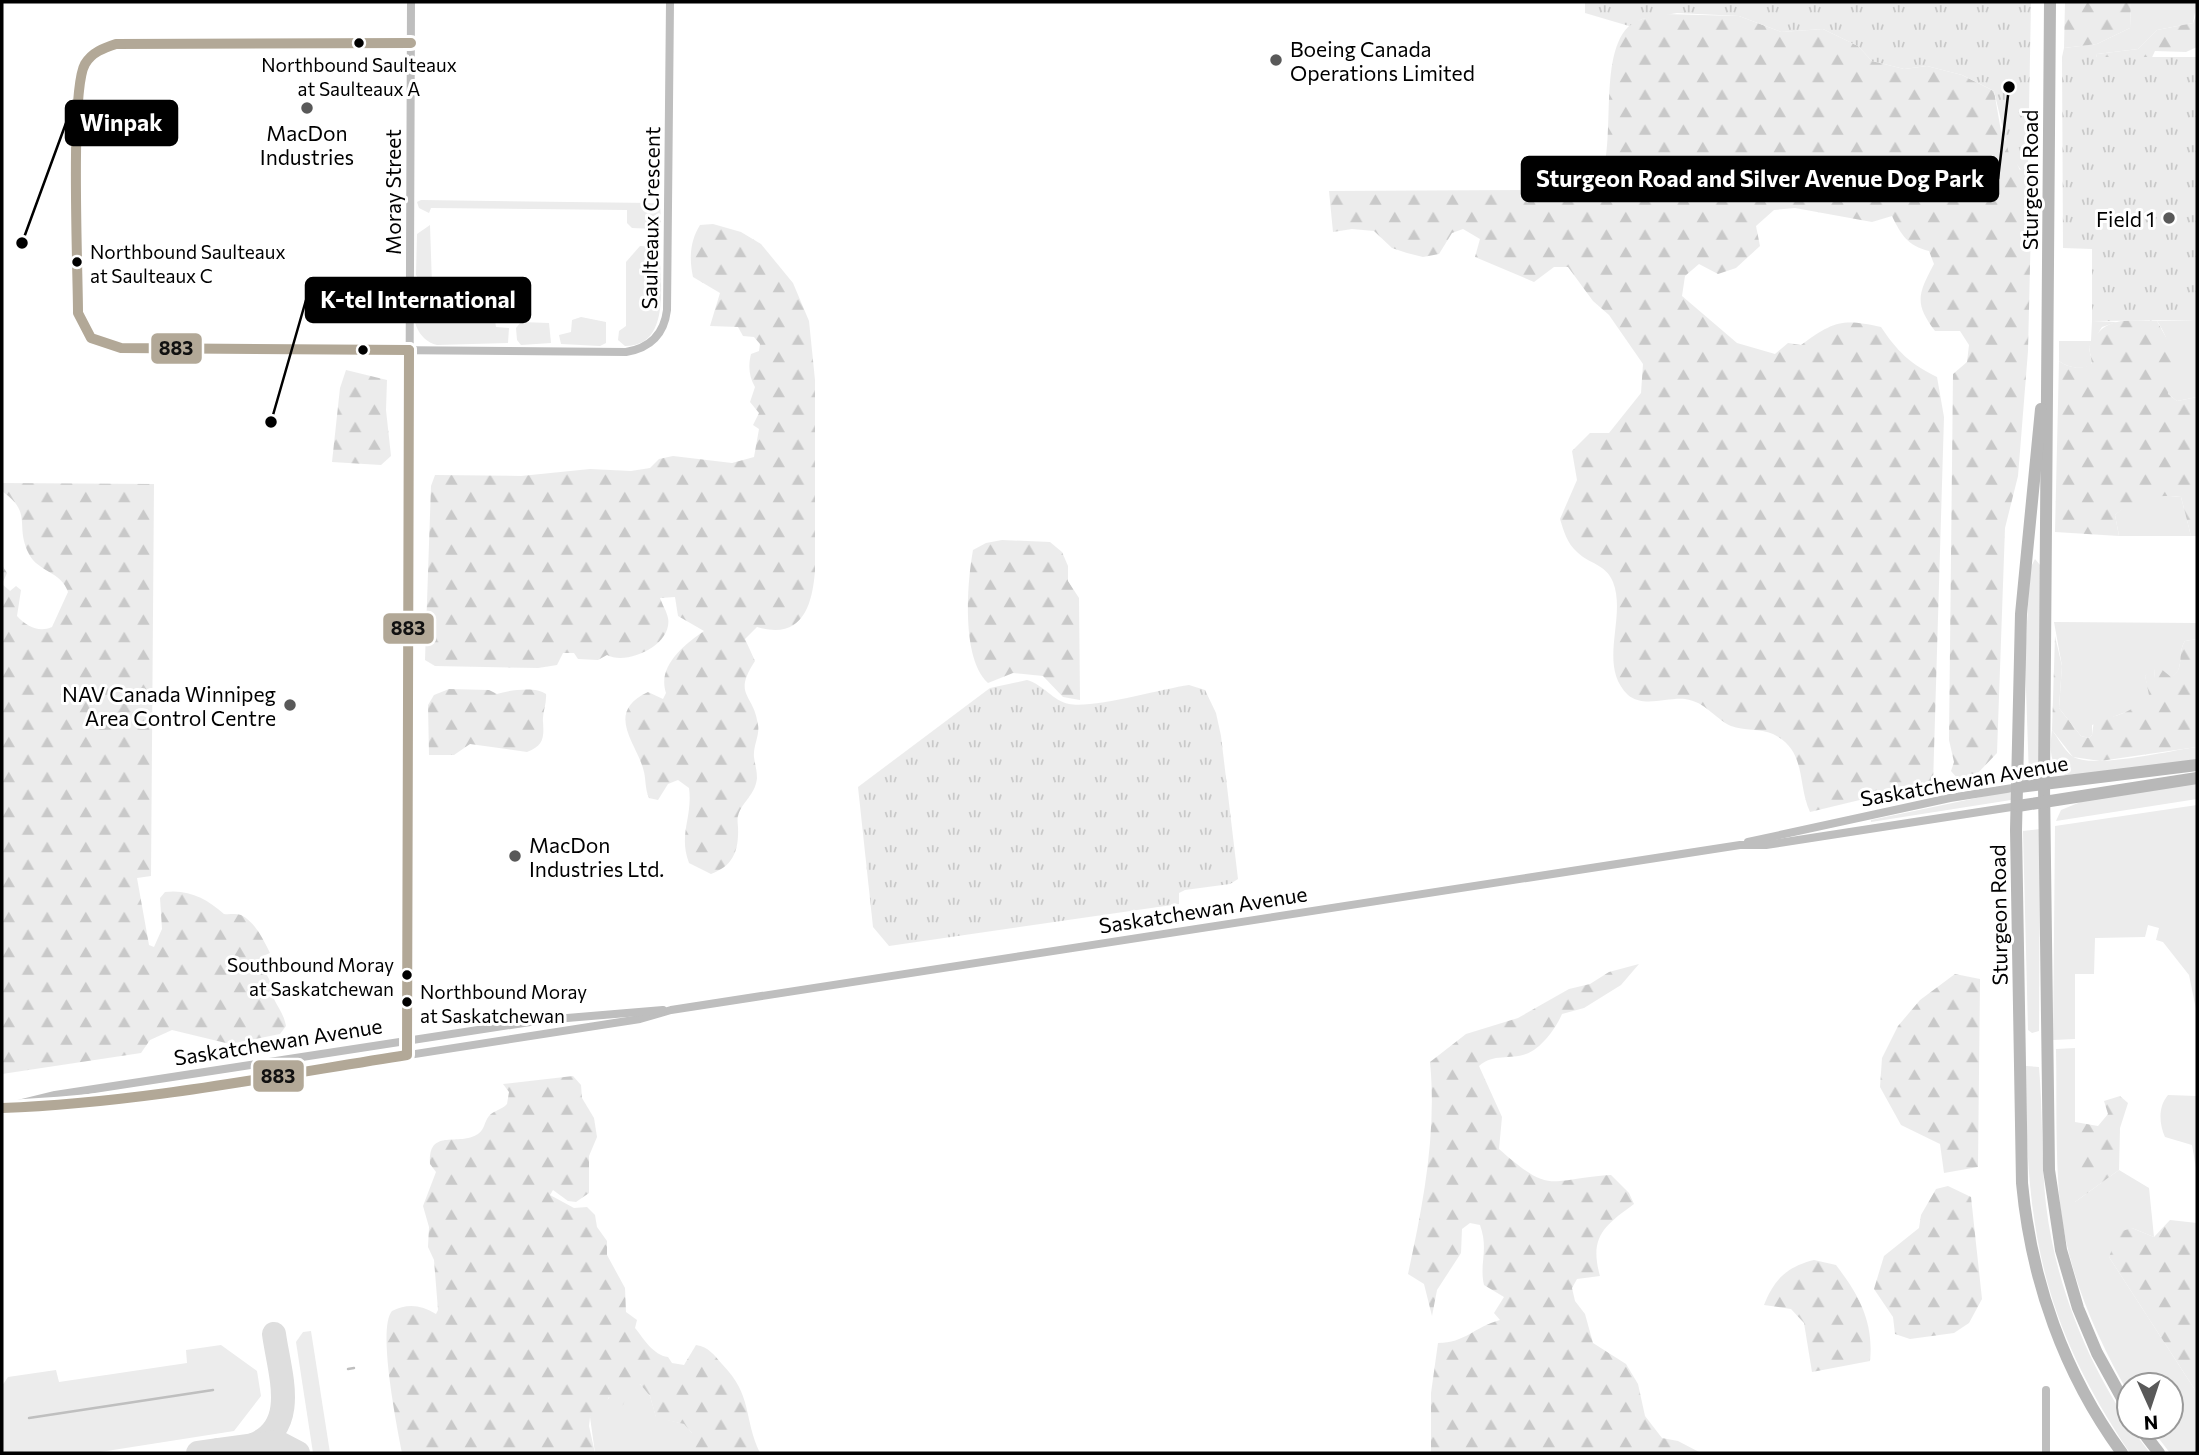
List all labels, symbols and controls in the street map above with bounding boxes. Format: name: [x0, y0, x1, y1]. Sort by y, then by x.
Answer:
marker: Northbound Saulteaux at Saulteaux A: [352, 36, 366, 50]
place label: Boeing Canada Operations Limited: [1290, 36, 1475, 85]
marker: Boeing Canada Operations Limited: [1268, 52, 1284, 68]
place label: Northbound Saulteaux at Saulteaux A: [261, 53, 457, 100]
marker: MacDon Industries: [299, 100, 315, 116]
callout: Winpak: [66, 101, 177, 145]
text: Winpak: [80, 108, 162, 136]
street label: Sturgeon Road: [2017, 110, 2042, 250]
place label: MacDon Industries: [260, 120, 354, 169]
street label: Saulteaux Crescent: [636, 126, 664, 310]
street label: Moray Street: [380, 129, 405, 255]
callout: Sturgeon Road and Silver Avenue Dog Park: [1522, 157, 1998, 201]
text: Sturgeon Road and Silver Avenue Dog Park: [1536, 164, 1984, 192]
place label: Field 1: [2096, 206, 2155, 231]
marker: Field 1: [2161, 210, 2177, 226]
place label: Northbound Saulteaux at Saulteaux C: [90, 240, 286, 287]
marker: Northbound Saulteaux at Saulteaux C: [70, 255, 84, 269]
callout: K-tel International: [306, 278, 530, 322]
text: K-tel International: [320, 285, 516, 313]
line badge: 883: [150, 332, 203, 365]
text: 883: [159, 336, 193, 359]
unlabelled marker: [356, 343, 370, 357]
line badge: 883: [382, 612, 435, 645]
text: 883: [391, 616, 425, 639]
place label: NAV Canada Winnipeg Area Control Centre: [62, 681, 276, 730]
marker: NAV Canada Winnipeg Area Control Centre: [282, 697, 298, 713]
street label: Saskatchewan Avenue: [1858, 749, 2070, 811]
place label: MacDon Industries Ltd.: [529, 832, 664, 881]
street label: Sturgeon Road: [1984, 844, 2012, 986]
marker: MacDon Industries Ltd.: [507, 848, 523, 864]
street label: Saskatchewan Avenue: [1097, 880, 1309, 938]
place label: Southbound Moray at Saskatchewan: [227, 953, 394, 1000]
marker: Southbound Moray at Saskatchewan: [400, 968, 414, 982]
place label: Northbound Moray at Saskatchewan: [420, 980, 587, 1027]
marker: Northbound Moray at Saskatchewan: [400, 995, 414, 1009]
street label: Saskatchewan Avenue: [172, 1012, 384, 1070]
line badge: 883: [252, 1059, 305, 1093]
text: 883: [261, 1064, 295, 1087]
north arrow: [2115, 1371, 2185, 1441]
text: N: [2143, 1412, 2159, 1435]

